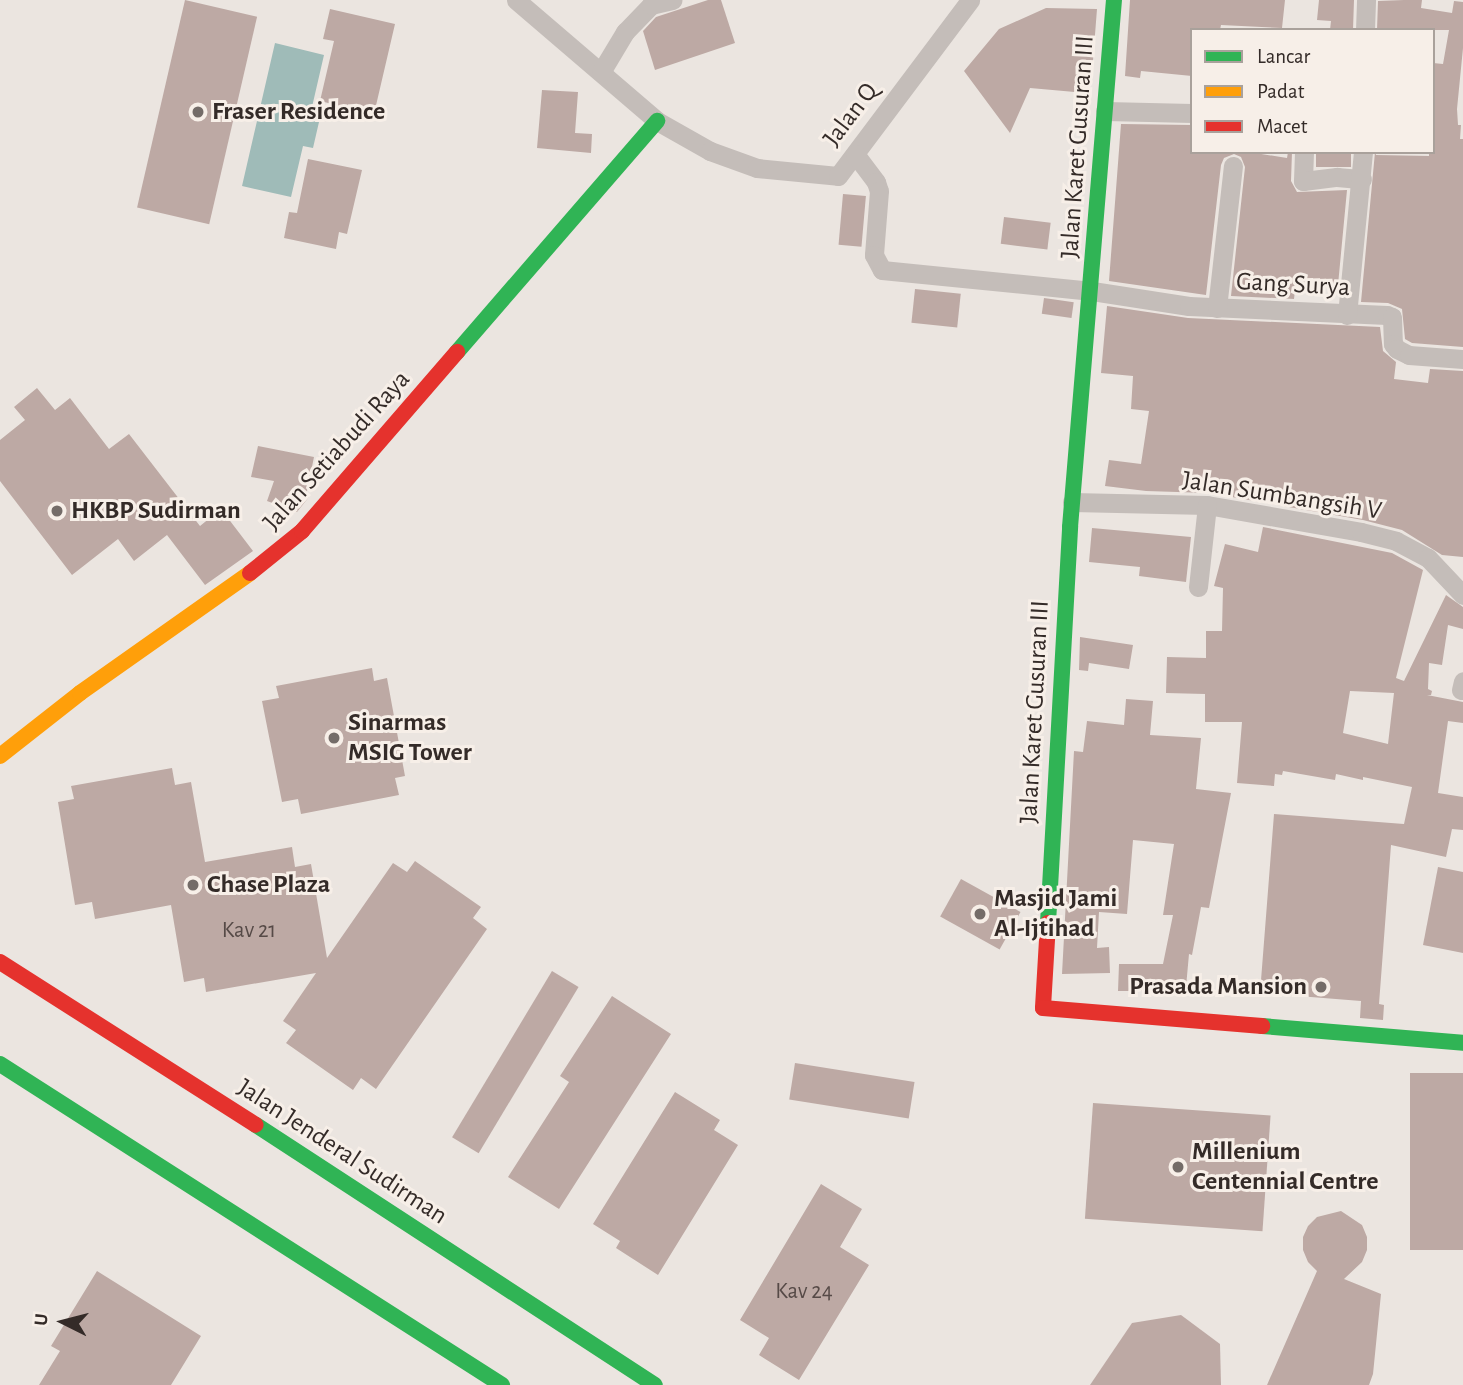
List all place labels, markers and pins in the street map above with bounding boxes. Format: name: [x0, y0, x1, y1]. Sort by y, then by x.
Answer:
place label: Fraser Residence: [212, 96, 385, 128]
marker: Fraser Residence: [190, 104, 206, 120]
place label: HKBP Sudirman: [71, 495, 241, 527]
marker: HKBP Sudirman: [49, 503, 65, 519]
place label: Sinarmas MSIG Tower: [348, 707, 472, 768]
marker: Sinarmas MSIG Tower: [326, 730, 342, 746]
place label: Chase Plaza: [207, 869, 330, 901]
marker: Chase Plaza: [185, 877, 201, 893]
place label: Masjid Jami Al-Ijtihad: [994, 883, 1117, 944]
marker: Masjid Jami Al-Ijtihad: [972, 906, 988, 922]
place label: Prasada Mansion: [1129, 971, 1307, 1003]
marker: Prasada Mansion: [1313, 979, 1329, 995]
place label: Millenium Centennial Centre: [1192, 1136, 1378, 1198]
marker: Millenium Centennial Centre: [1170, 1159, 1186, 1175]

